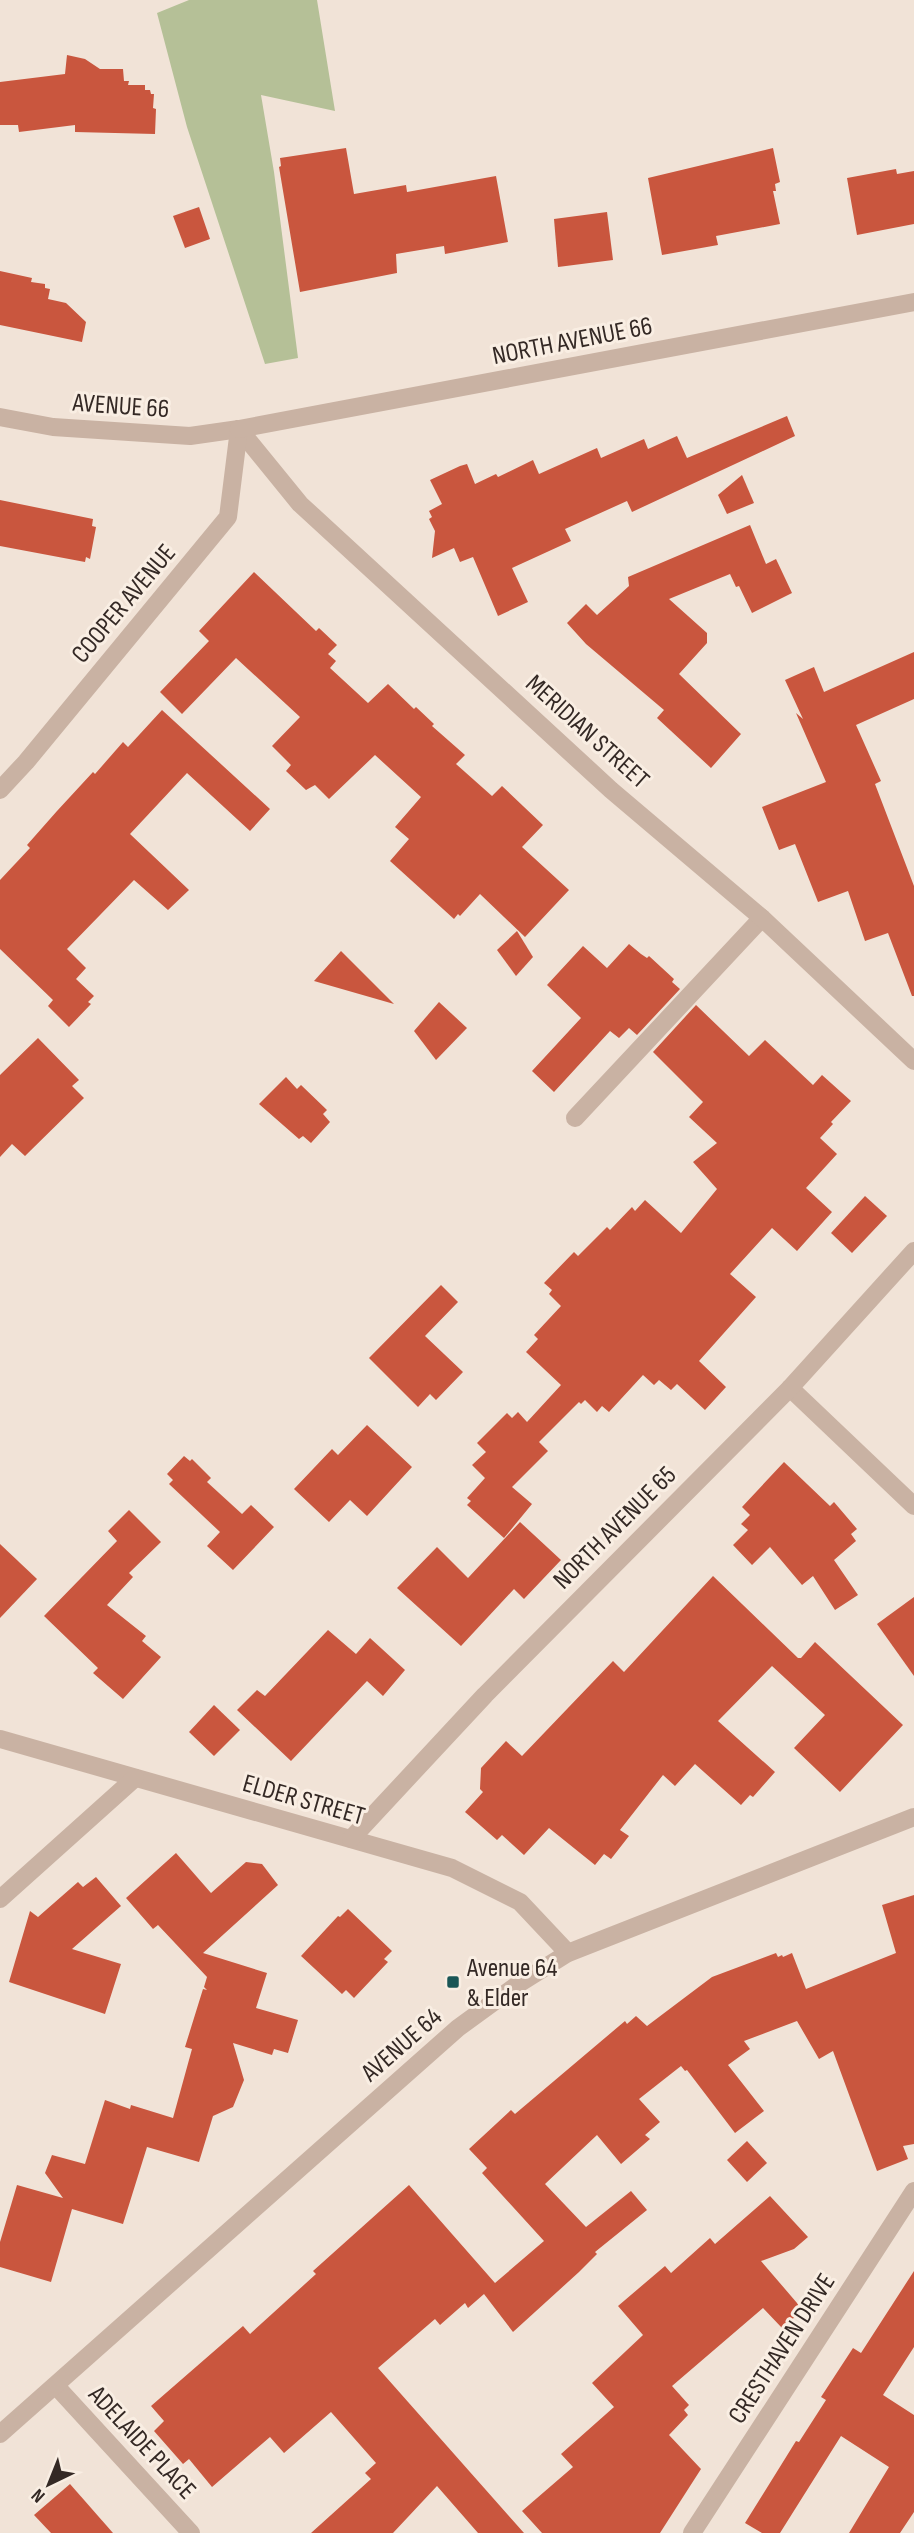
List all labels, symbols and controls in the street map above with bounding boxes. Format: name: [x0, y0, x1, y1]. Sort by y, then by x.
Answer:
street label: NORTH AVENUE 66: [490, 311, 655, 372]
street label: AVENUE 66: [71, 388, 170, 425]
street label: COOPER AVENUE: [65, 538, 183, 670]
street label: MERIDIAN STREET: [519, 669, 655, 796]
street label: NORTH AVENUE 65: [547, 1460, 683, 1596]
street label: ELDER STREET: [239, 1768, 368, 1833]
place label: Avenue 64 & Elder: [466, 1953, 558, 2014]
marker: Avenue 64 & Elder: [445, 1974, 461, 1990]
street label: AVENUE 64: [355, 2002, 449, 2089]
street label: CRESTHAVEN DRIVE: [722, 2268, 842, 2430]
street label: ADELAIDE PLACE: [81, 2379, 202, 2506]
north arrow: [14, 2449, 84, 2519]
text: N: [27, 2483, 50, 2507]

